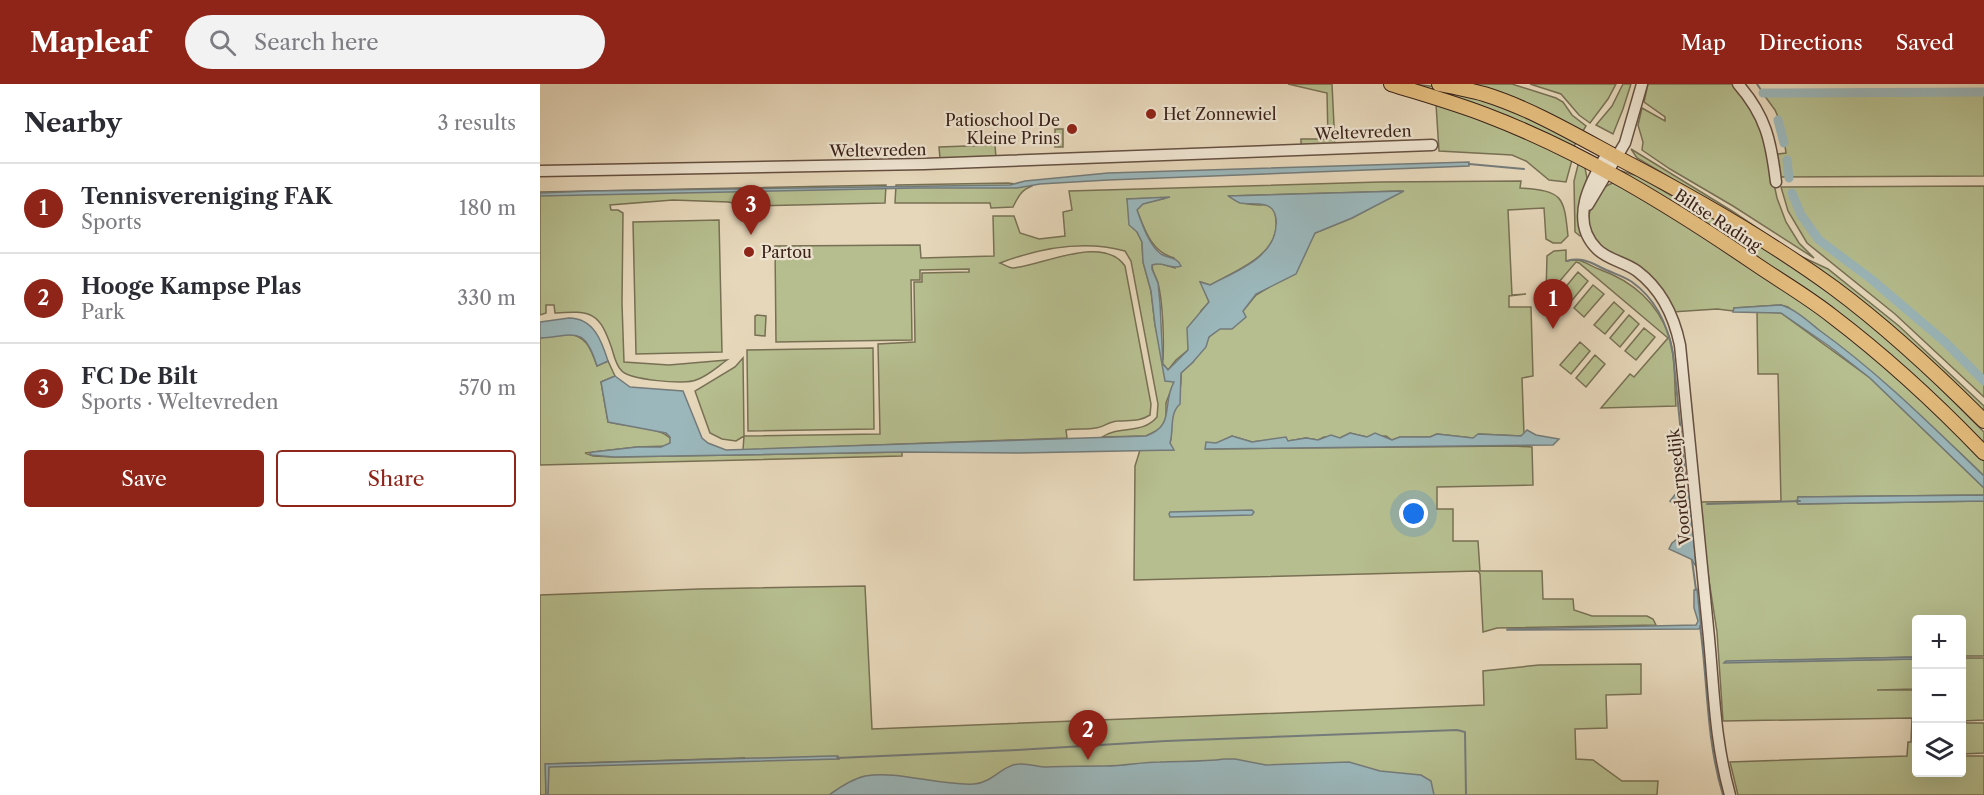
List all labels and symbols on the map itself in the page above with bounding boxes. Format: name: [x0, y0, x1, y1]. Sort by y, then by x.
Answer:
place label: Het Zonnewiel: [1163, 104, 1277, 124]
marker: Het Zonnewiel: [1144, 107, 1158, 121]
place label: Patioschool De Kleine Prins: [945, 110, 1060, 148]
street label: Weltevreden: [1313, 120, 1412, 144]
marker: Patioschool De Kleine Prins: [1065, 122, 1079, 136]
street label: Weltevreden: [828, 139, 927, 161]
street label: Biltse Rading: [1671, 184, 1766, 256]
pin: 3: [732, 186, 770, 235]
place label: Partou: [761, 242, 812, 262]
marker: Partou: [742, 245, 756, 259]
pin: 1: [1534, 280, 1572, 329]
street label: Voordorpsedijk: [1663, 427, 1695, 547]
your location: [1399, 499, 1428, 528]
pin: 2: [1068, 710, 1108, 760]

